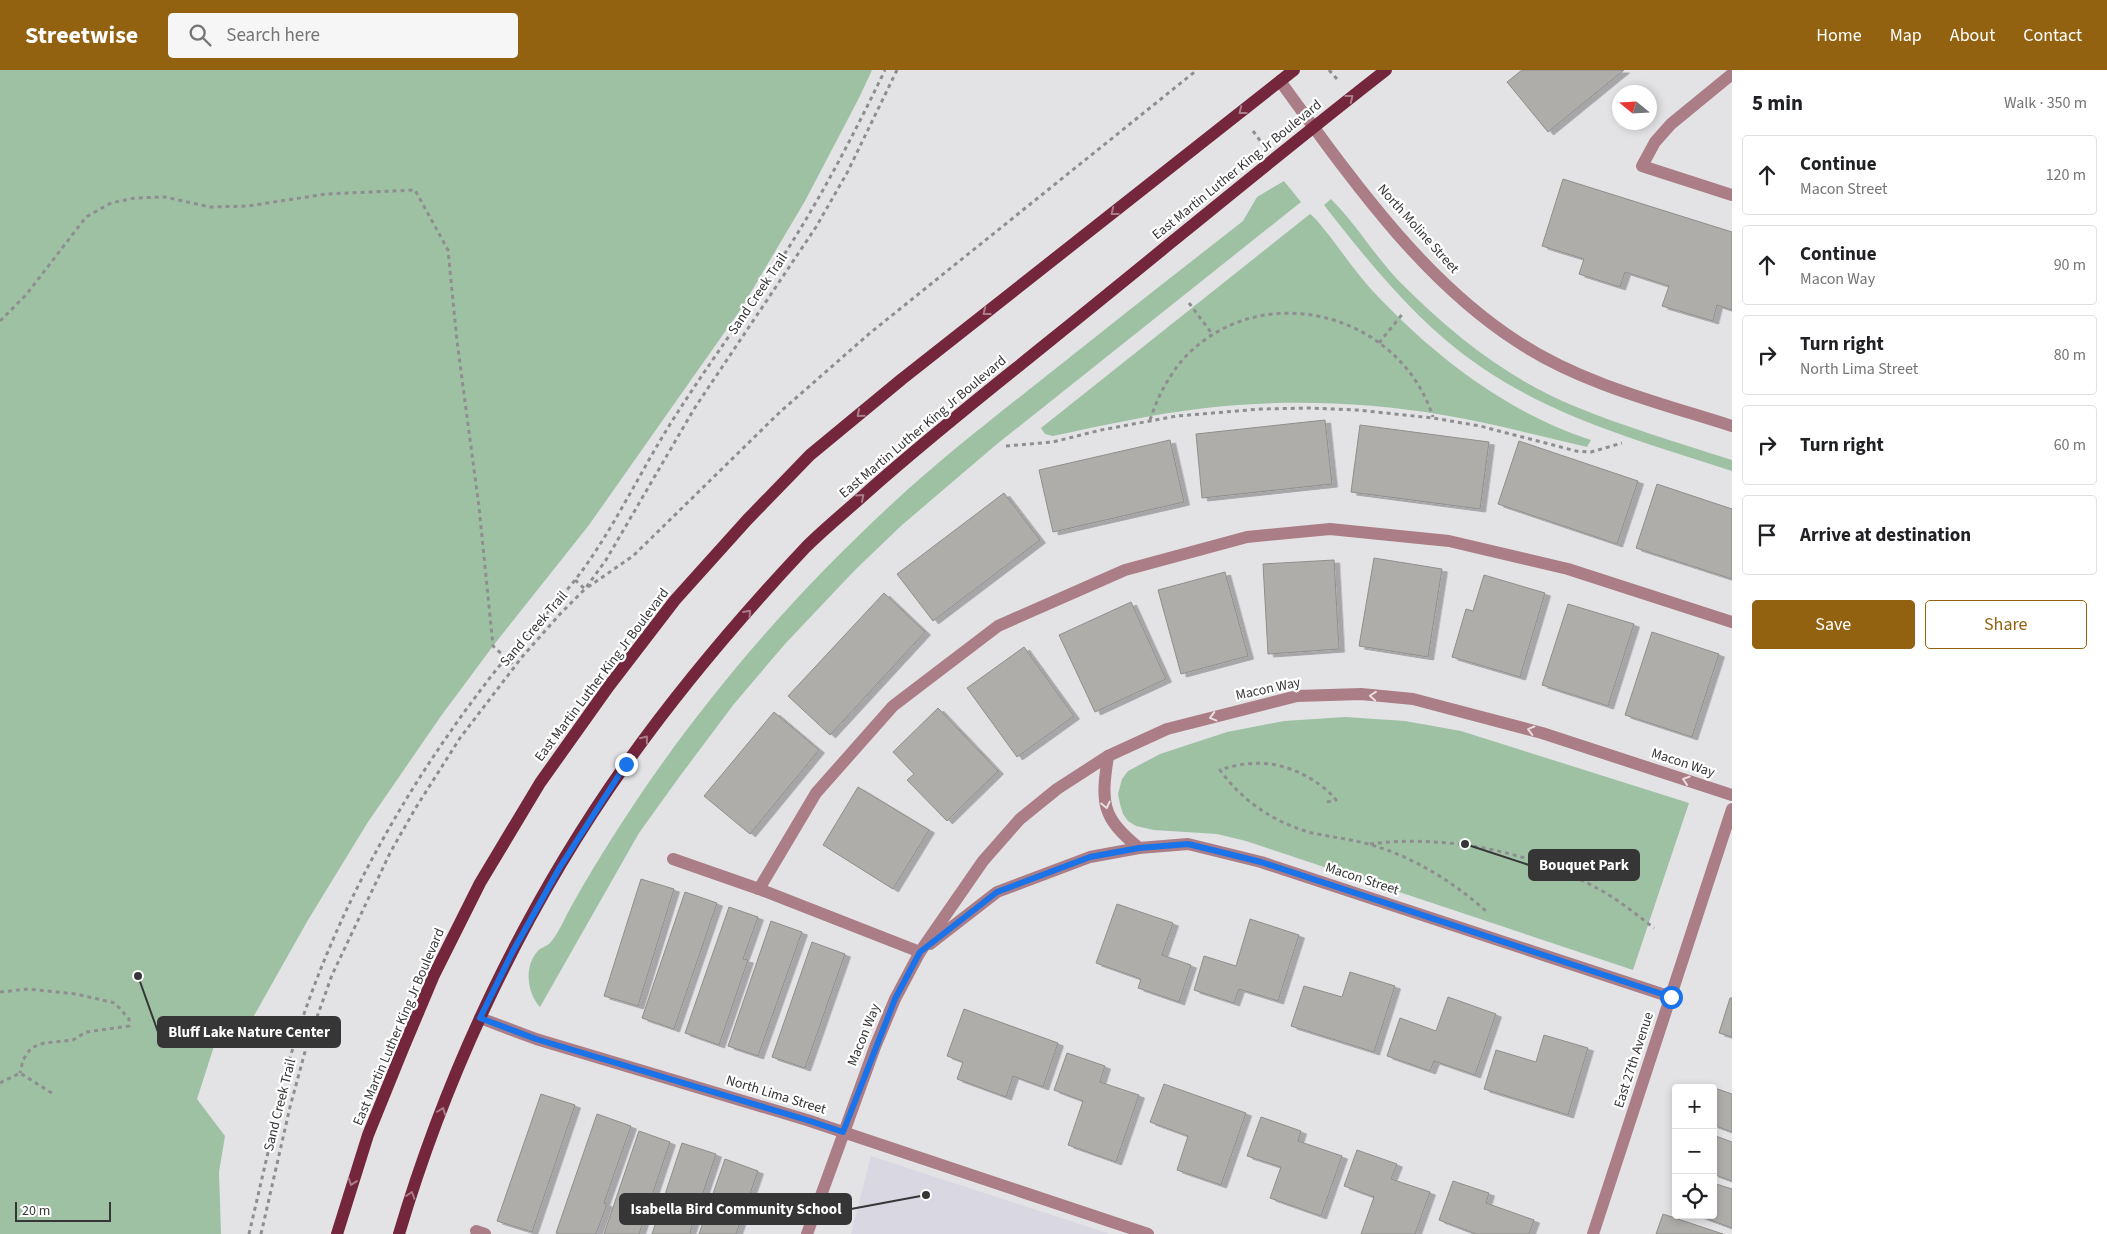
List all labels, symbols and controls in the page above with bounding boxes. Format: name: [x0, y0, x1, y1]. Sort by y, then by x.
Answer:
search box: [168, 13, 518, 58]
text: Streetwise: [25, 18, 138, 53]
icon: search: [186, 21, 214, 49]
text: Search here: [226, 22, 320, 49]
text: Home: [1816, 23, 1862, 48]
text: Map: [1890, 23, 1922, 48]
text: About: [1950, 23, 1995, 48]
text: Contact: [2023, 23, 2082, 48]
north arrow: [1612, 85, 1657, 130]
text: 5 min: [1752, 88, 1803, 118]
text: Walk · 350 m: [2004, 92, 2087, 114]
street label: East Martin Luther King Jr Boulevard: [1148, 95, 1326, 245]
one-way arrow: [1344, 96, 1353, 104]
one-way arrow: [1239, 106, 1248, 114]
text: Continue: [1800, 151, 1877, 178]
icon: ahead: [1753, 161, 1781, 189]
text: 120 m: [2046, 164, 2086, 186]
text: Macon Street: [1800, 178, 1887, 200]
street label: North Moline Street: [1372, 180, 1464, 278]
one-way arrow: [1111, 206, 1120, 214]
text: Continue: [1800, 241, 1877, 268]
street label: Sand Creek Trail: [723, 249, 793, 339]
icon: ahead: [1753, 251, 1781, 279]
text: 90 m: [2054, 254, 2086, 276]
text: Macon Way: [1800, 268, 1875, 290]
one-way arrow: [983, 306, 992, 315]
text: Turn right: [1800, 331, 1884, 358]
icon: right: [1753, 341, 1781, 369]
text: 80 m: [2054, 344, 2086, 366]
street label: East Martin Luther King Jr Boulevard: [835, 351, 1011, 503]
text: North Lima Street: [1800, 358, 1918, 380]
one-way arrow: [856, 408, 865, 417]
icon: right: [1753, 431, 1781, 459]
text: Turn right: [1800, 432, 1884, 459]
text: 60 m: [2054, 434, 2086, 456]
one-way arrow: [856, 494, 865, 503]
icon: arrive: [1753, 521, 1781, 549]
text: Arrive at destination: [1800, 522, 1971, 549]
street label: East Martin Luther King Jr Boulevard: [530, 584, 674, 766]
street label: Sand Creek Trail: [495, 586, 573, 671]
button: Save: [1752, 600, 1915, 649]
button: Share: [1925, 600, 2087, 649]
one-way arrow: [742, 610, 751, 619]
street label: Macon Way: [1234, 672, 1303, 706]
one-way arrow: [1368, 690, 1376, 701]
one-way arrow: [1210, 712, 1218, 722]
one-way arrow: [1527, 725, 1535, 736]
one-way arrow: [640, 736, 649, 745]
street label: Macon Way: [1649, 743, 1718, 783]
route end: [615, 753, 638, 776]
one-way arrow: [1682, 776, 1690, 786]
one-way arrow: [1100, 800, 1111, 809]
callout: Bouquet Park: [1529, 850, 1639, 880]
text: Bouquet Park: [1539, 855, 1630, 876]
street label: Macon Street: [1323, 858, 1402, 900]
street label: East Martin Luther King Jr Boulevard: [348, 925, 450, 1129]
route start: [1660, 986, 1683, 1009]
street label: Macon Way: [842, 1000, 886, 1069]
street label: East 27th Avenue: [1609, 1009, 1659, 1111]
callout: Bluff Lake Nature Center: [158, 1017, 340, 1047]
text: Bluff Lake Nature Center: [168, 1022, 330, 1043]
street label: Sand Creek Trail: [259, 1056, 301, 1153]
street label: North Lima Street: [724, 1070, 829, 1120]
map controls: [1672, 1084, 1717, 1219]
button: +: [1672, 1084, 1717, 1129]
one-way arrow: [436, 1107, 446, 1116]
button: −: [1672, 1129, 1717, 1174]
button: locate: [1672, 1174, 1717, 1219]
one-way arrow: [348, 1177, 358, 1185]
one-way arrow: [405, 1191, 415, 1200]
callout: Isabella Bird Community School: [620, 1194, 851, 1224]
scale bar: [15, 1199, 111, 1222]
text: Isabella Bird Community School: [631, 1199, 842, 1220]
text: 20 m: [22, 1201, 50, 1221]

